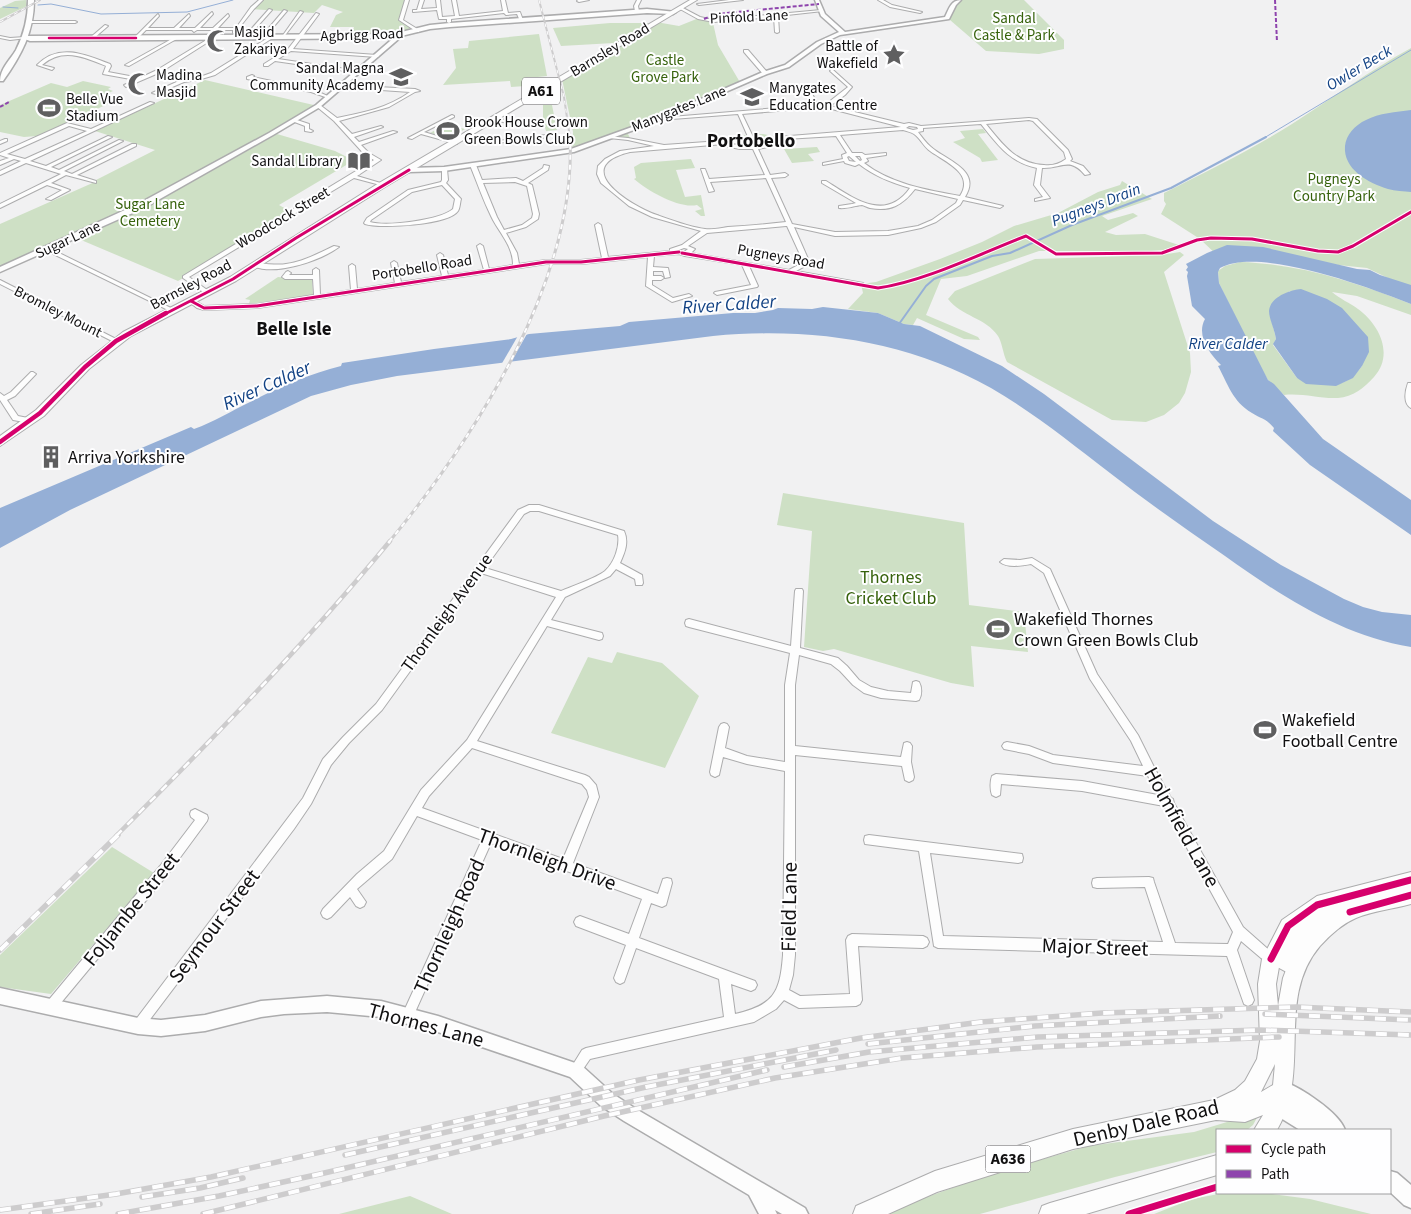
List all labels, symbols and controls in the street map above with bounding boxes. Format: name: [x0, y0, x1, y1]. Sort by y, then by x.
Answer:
street label: Pinfold Lane: [709, 4, 789, 30]
park label: Sandal Castle & Park: [973, 8, 1055, 46]
street label: Barnsley Road: [566, 18, 654, 82]
place label: Masjid Zakariya: [234, 22, 287, 60]
street label: Agbrigg Road: [320, 23, 404, 47]
mosque icon: Masjid Zakariya: [205, 28, 231, 54]
place label: Battle of Wakefield: [817, 36, 879, 74]
water label: Owler Beck: [1322, 40, 1396, 96]
place icon: Battle of Wakefield: [881, 42, 907, 68]
park label: Castle Grove Park: [631, 50, 699, 88]
place label: Sandal Magna Community Academy: [250, 58, 384, 96]
school or university icon: Sandal Magna Community Academy: [388, 64, 414, 90]
place label: Madina Masjid: [156, 65, 202, 103]
mosque icon: Madina Masjid: [126, 71, 152, 97]
road number: A61: [522, 78, 560, 104]
place label: Manygates Education Centre: [769, 78, 877, 116]
street label: Manygates Lane: [629, 80, 729, 138]
school or university icon: Manygates Education Centre: [739, 84, 765, 110]
place label: Belle Vue Stadium: [66, 89, 123, 127]
sports icon: Belle Vue Stadium: [36, 95, 62, 121]
place label: Brook House Crown Green Bowls Club: [464, 112, 588, 150]
sports icon: Brook House Crown Green Bowls Club: [435, 118, 461, 144]
district label: Portobello: [707, 128, 795, 155]
library icon: Sandal Library: [346, 148, 372, 174]
place label: Sandal Library: [251, 151, 342, 172]
park label: Pugneys Country Park: [1293, 169, 1375, 207]
water label: Pugneys Drain: [1048, 178, 1144, 232]
street label: Woodcock Street: [232, 182, 334, 254]
park label: Sugar Lane Cemetery: [115, 194, 185, 232]
street label: Sugar Lane: [32, 216, 104, 264]
street label: Pugneys Road: [736, 239, 826, 275]
street label: Portobello Road: [370, 250, 474, 286]
street label: Barnsley Road: [147, 255, 235, 315]
street label: Bromley Mount: [10, 281, 106, 343]
water label: River Calder: [681, 288, 778, 322]
district label: Belle Isle: [256, 316, 332, 343]
water label: River Calder: [1188, 333, 1269, 355]
water label: River Calder: [219, 354, 317, 417]
building icon: Arriva Yorkshire: [38, 444, 64, 470]
place label: Arriva Yorkshire: [68, 445, 185, 470]
street label: Thornleigh Avenue: [395, 548, 499, 677]
park label: Thornes Cricket Club: [846, 565, 936, 611]
place label: Wakefield Thornes Crown Green Bowls Club: [1014, 607, 1199, 653]
sports icon: Wakefield Thornes Crown Green Bowls Club: [985, 616, 1011, 642]
place label: Wakefield Football Centre: [1282, 708, 1398, 754]
sports icon: Wakefield Football Centre: [1252, 717, 1278, 743]
street label: Holmfield Lane: [1137, 761, 1227, 893]
street label: Thornleigh Drive: [474, 820, 620, 898]
street label: Foljambe Street: [76, 846, 186, 972]
street label: Thornleigh Road: [406, 854, 492, 998]
street label: Field Lane: [773, 862, 805, 952]
street label: Seymour Street: [161, 863, 267, 989]
street label: Major Street: [1041, 930, 1149, 964]
street label: Thornes Lane: [365, 995, 487, 1055]
street label: Denby Dale Road: [1070, 1092, 1222, 1154]
legend: [1216, 1129, 1391, 1194]
text: Cycle path: [1261, 1139, 1326, 1160]
road number: A636: [986, 1146, 1030, 1172]
text: Path: [1261, 1164, 1289, 1185]

